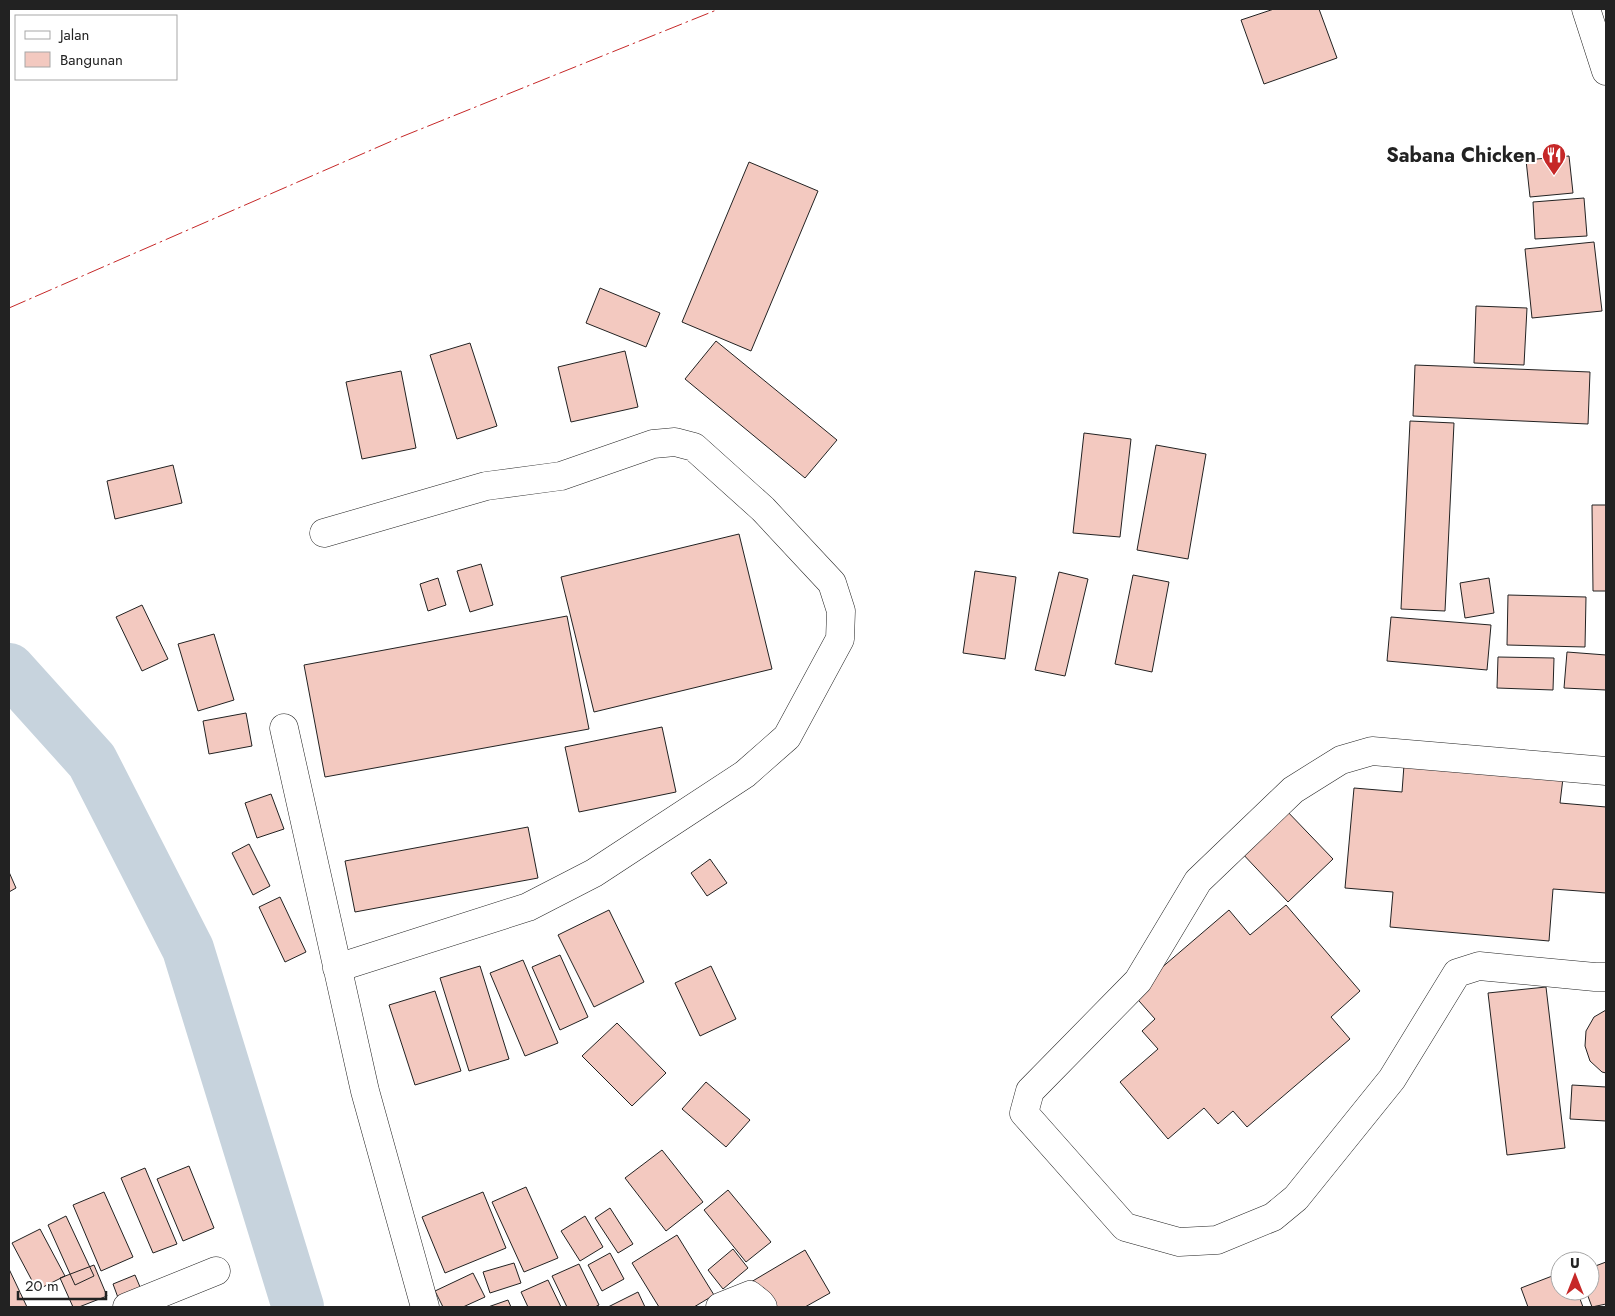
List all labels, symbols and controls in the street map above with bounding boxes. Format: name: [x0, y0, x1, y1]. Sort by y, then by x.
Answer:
legend: [15, 15, 178, 80]
text: Jalan: [58, 24, 89, 46]
text: Bangunan: [60, 49, 123, 71]
place label: Sabana Chicken: [1386, 141, 1536, 170]
restaurant icon: Sabana Chicken: [1541, 142, 1567, 176]
north arrow: [1550, 1251, 1600, 1301]
text: U: [1570, 1253, 1580, 1273]
scale bar: [18, 1268, 105, 1300]
text: 20 m: [25, 1275, 59, 1297]

